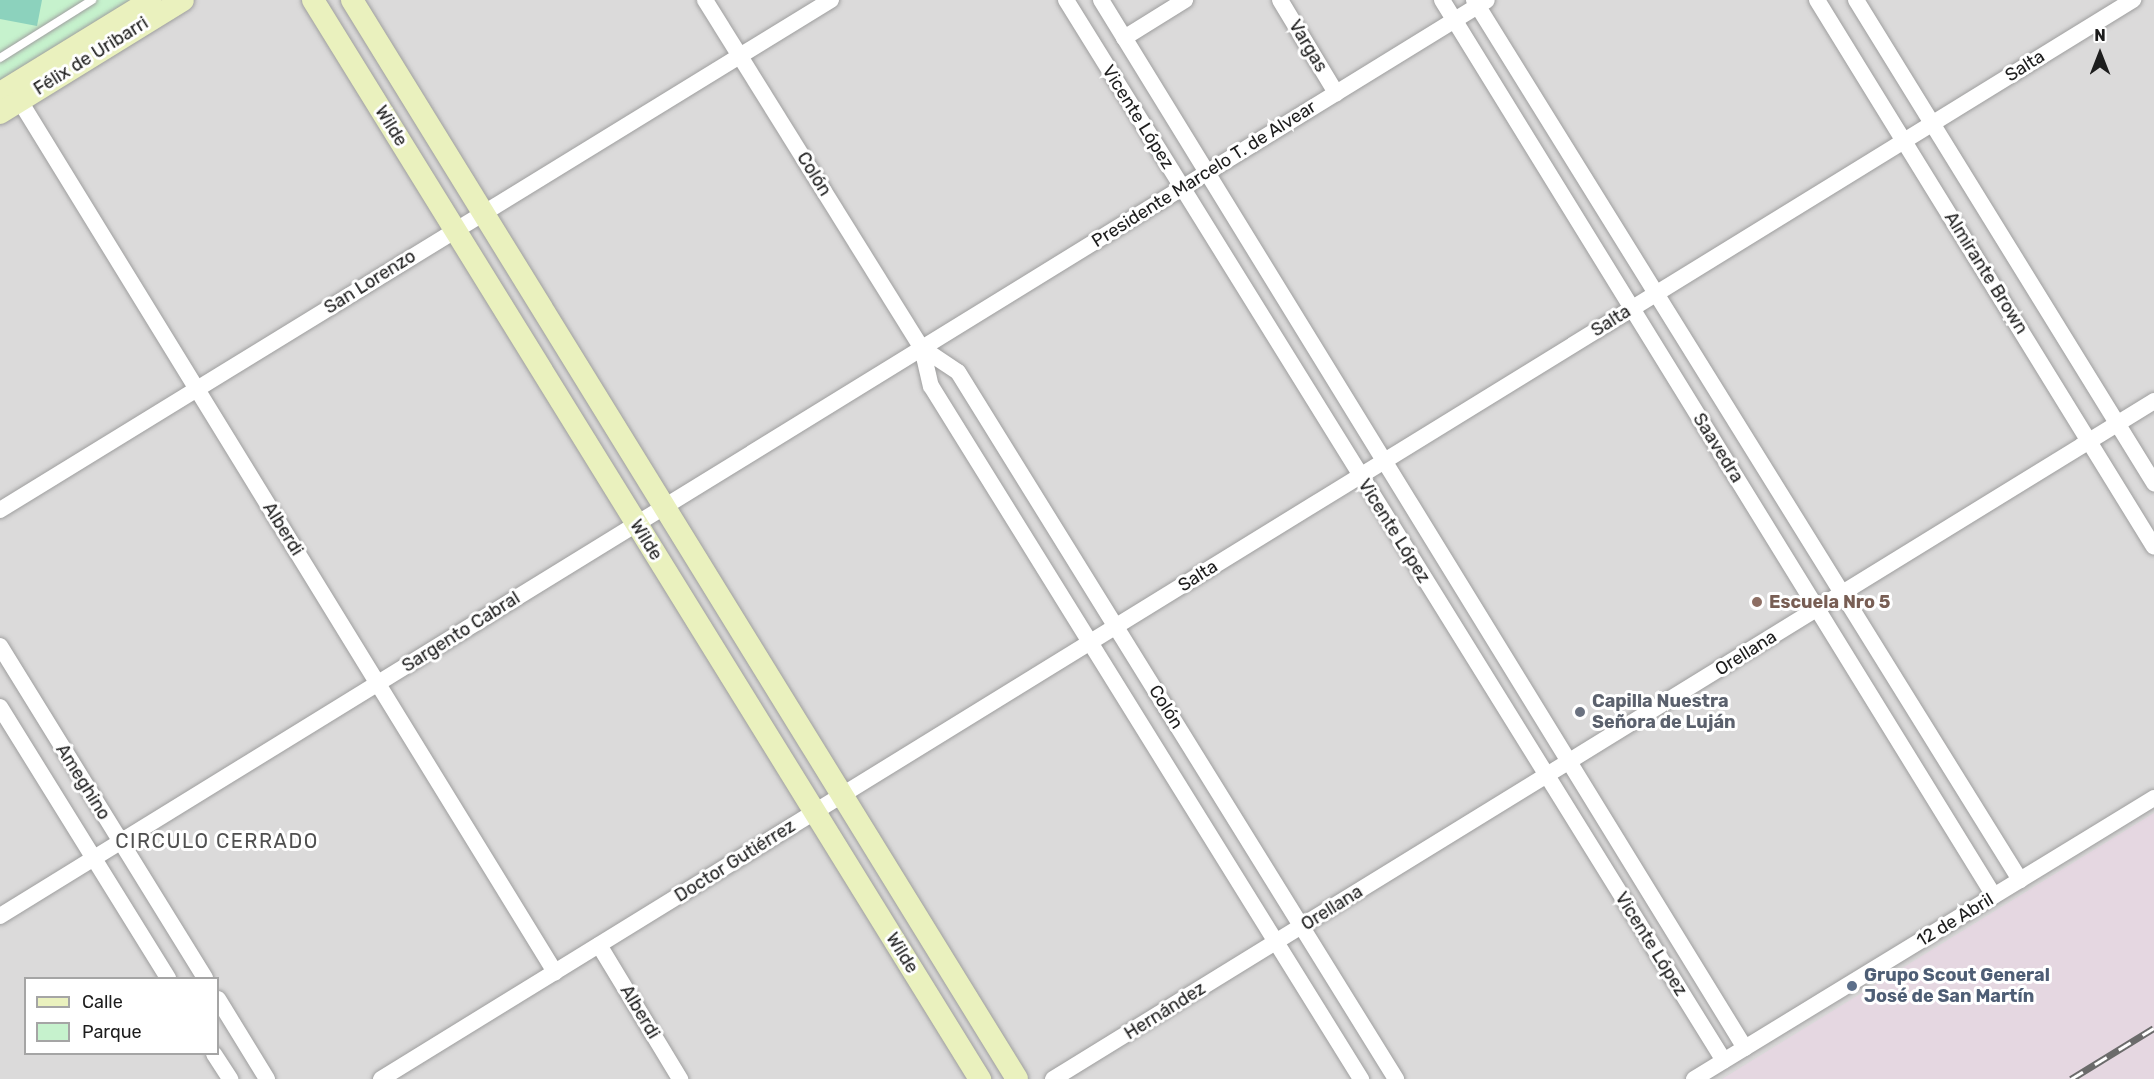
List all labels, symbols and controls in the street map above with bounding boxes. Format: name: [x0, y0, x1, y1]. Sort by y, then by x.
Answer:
street label: Félix de Uribarri: [30, 12, 152, 100]
street label: Vargas: [1284, 16, 1332, 76]
north arrow: [2070, 24, 2130, 84]
text: N: [2094, 26, 2106, 45]
street label: Salta: [2001, 46, 2049, 86]
street label: Vicente López: [1097, 61, 1179, 173]
street label: Presidente Marcelo T. de Alvear: [1087, 96, 1321, 252]
street label: Wilde: [370, 102, 412, 150]
street label: Colón: [792, 148, 836, 200]
street label: Almirante Brown: [1940, 208, 2032, 338]
street label: San Lorenzo: [320, 245, 420, 319]
street label: Salta: [1587, 301, 1635, 341]
street label: Saavedra: [1688, 409, 1748, 487]
street label: Vicente López: [1353, 475, 1435, 587]
street label: Alberdi: [258, 498, 308, 560]
street label: Wilde: [625, 516, 667, 564]
street label: Salta: [1174, 556, 1222, 596]
street label: Sargento Cabral: [398, 587, 524, 677]
place label: Escuela Nro 5: [1769, 591, 1890, 613]
marker: Escuela Nro 5: [1750, 595, 1764, 609]
street label: Orellana: [1711, 626, 1781, 680]
street label: Colón: [1144, 681, 1188, 733]
place label: Capilla Nuestra Señora de Luján: [1592, 691, 1736, 734]
marker: Capilla Nuestra Señora de Luján: [1573, 705, 1587, 719]
street label: Ameghino: [51, 740, 115, 824]
street label: Doctor Gutiérrez: [671, 815, 799, 907]
district label: CIRCULO CERRADO: [115, 829, 319, 853]
street label: Orellana: [1297, 881, 1367, 935]
street label: Vicente López: [1610, 888, 1692, 1000]
street label: 12 de Abril: [1912, 889, 1998, 951]
street label: Wilde: [881, 929, 923, 977]
place label: Grupo Scout General José de San Martín: [1864, 965, 2050, 1008]
legend: [24, 977, 219, 1055]
street label: Hernández: [1120, 978, 1210, 1044]
marker: Grupo Scout General José de San Martín: [1845, 979, 1859, 993]
street label: Alberdi: [616, 981, 664, 1043]
text: Calle: [82, 991, 123, 1013]
text: Parque: [82, 1021, 142, 1043]

